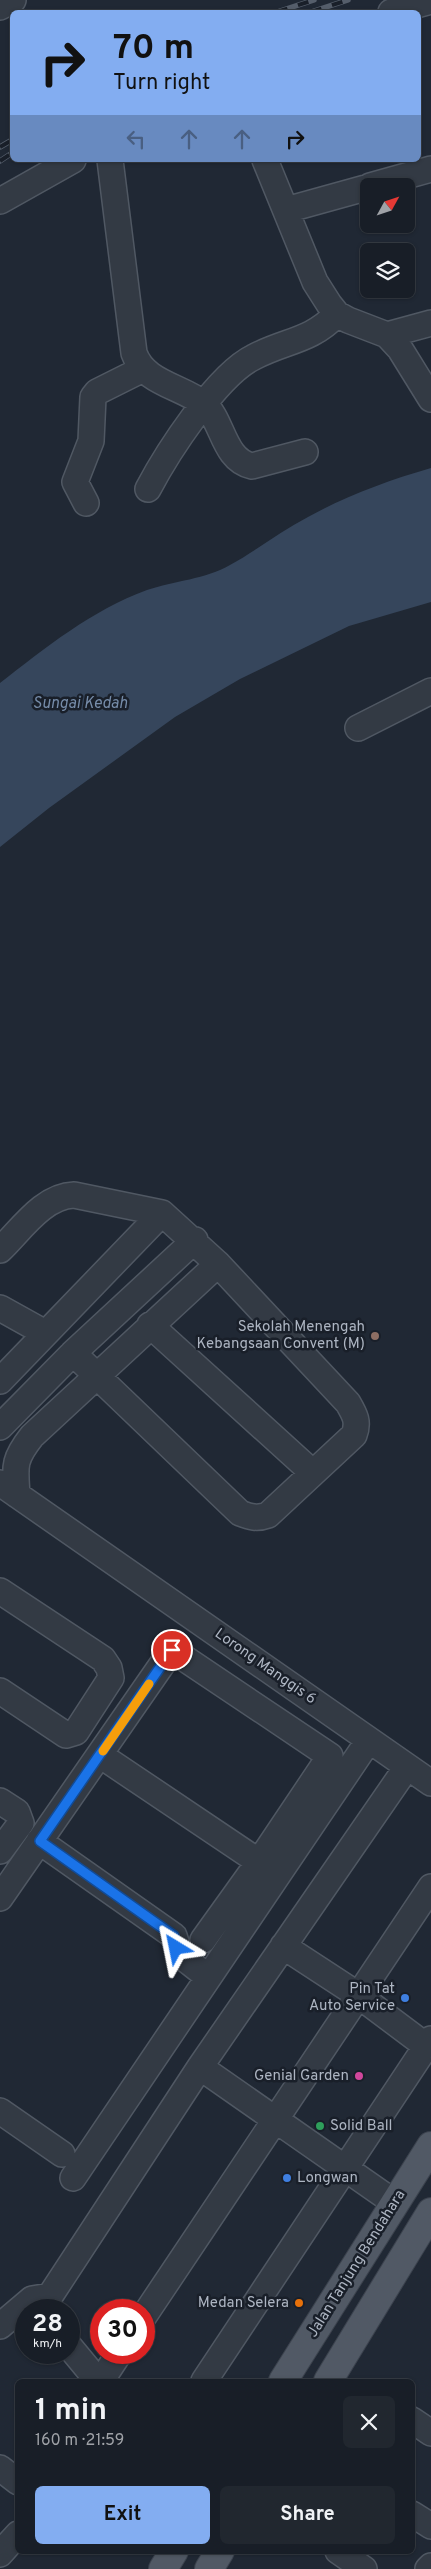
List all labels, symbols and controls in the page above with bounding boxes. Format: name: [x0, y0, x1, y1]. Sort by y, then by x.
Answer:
text: 70 m: [113, 27, 194, 71]
icon: right: [30, 30, 95, 95]
text: Turn right: [113, 70, 210, 97]
icon: left: [122, 125, 150, 153]
icon: ahead: [175, 125, 203, 153]
icon: ahead: [228, 125, 256, 153]
icon: right: [281, 125, 309, 153]
north arrow: [360, 178, 415, 232]
map controls: [360, 178, 415, 298]
button: layers: [360, 243, 415, 298]
water label: Sungai Kedah: [32, 694, 128, 714]
place label: Sekolah Menengah Kebangsaan Convent (M): [197, 1318, 365, 1354]
marker: Sekolah Menengah Kebangsaan Convent (M): [369, 1330, 381, 1342]
street label: Lorong Manggis 6: [211, 1625, 319, 1709]
pin: [151, 1629, 193, 1671]
icon: arrive: [158, 1636, 186, 1664]
position arrow: [149, 1921, 201, 1973]
place label: Pin Tat Auto Service: [309, 1980, 395, 2016]
marker: Pin Tat Auto Service: [399, 1992, 411, 2004]
place label: Genial Garden: [254, 2067, 349, 2086]
marker: Genial Garden: [353, 2070, 365, 2082]
place label: Solid Ball: [330, 2117, 393, 2136]
marker: Solid Ball: [314, 2120, 326, 2132]
place label: Longwan: [297, 2169, 358, 2188]
marker: Longwan: [281, 2172, 293, 2184]
street label: Jalan Tanjung Bendahara: [304, 2187, 410, 2341]
place label: Medan Selera: [198, 2294, 289, 2313]
marker: Medan Selera: [293, 2297, 305, 2309]
speed limit sign: 30: [90, 2299, 155, 2364]
text: 28: [32, 2309, 63, 2341]
text: km/h: [33, 2336, 62, 2352]
text: 1 min: [35, 2393, 107, 2430]
button: close: [343, 2396, 395, 2448]
text: 160 m · 21:59: [35, 2431, 124, 2451]
button: Exit: [35, 2486, 210, 2544]
button: Share: [220, 2486, 395, 2544]

